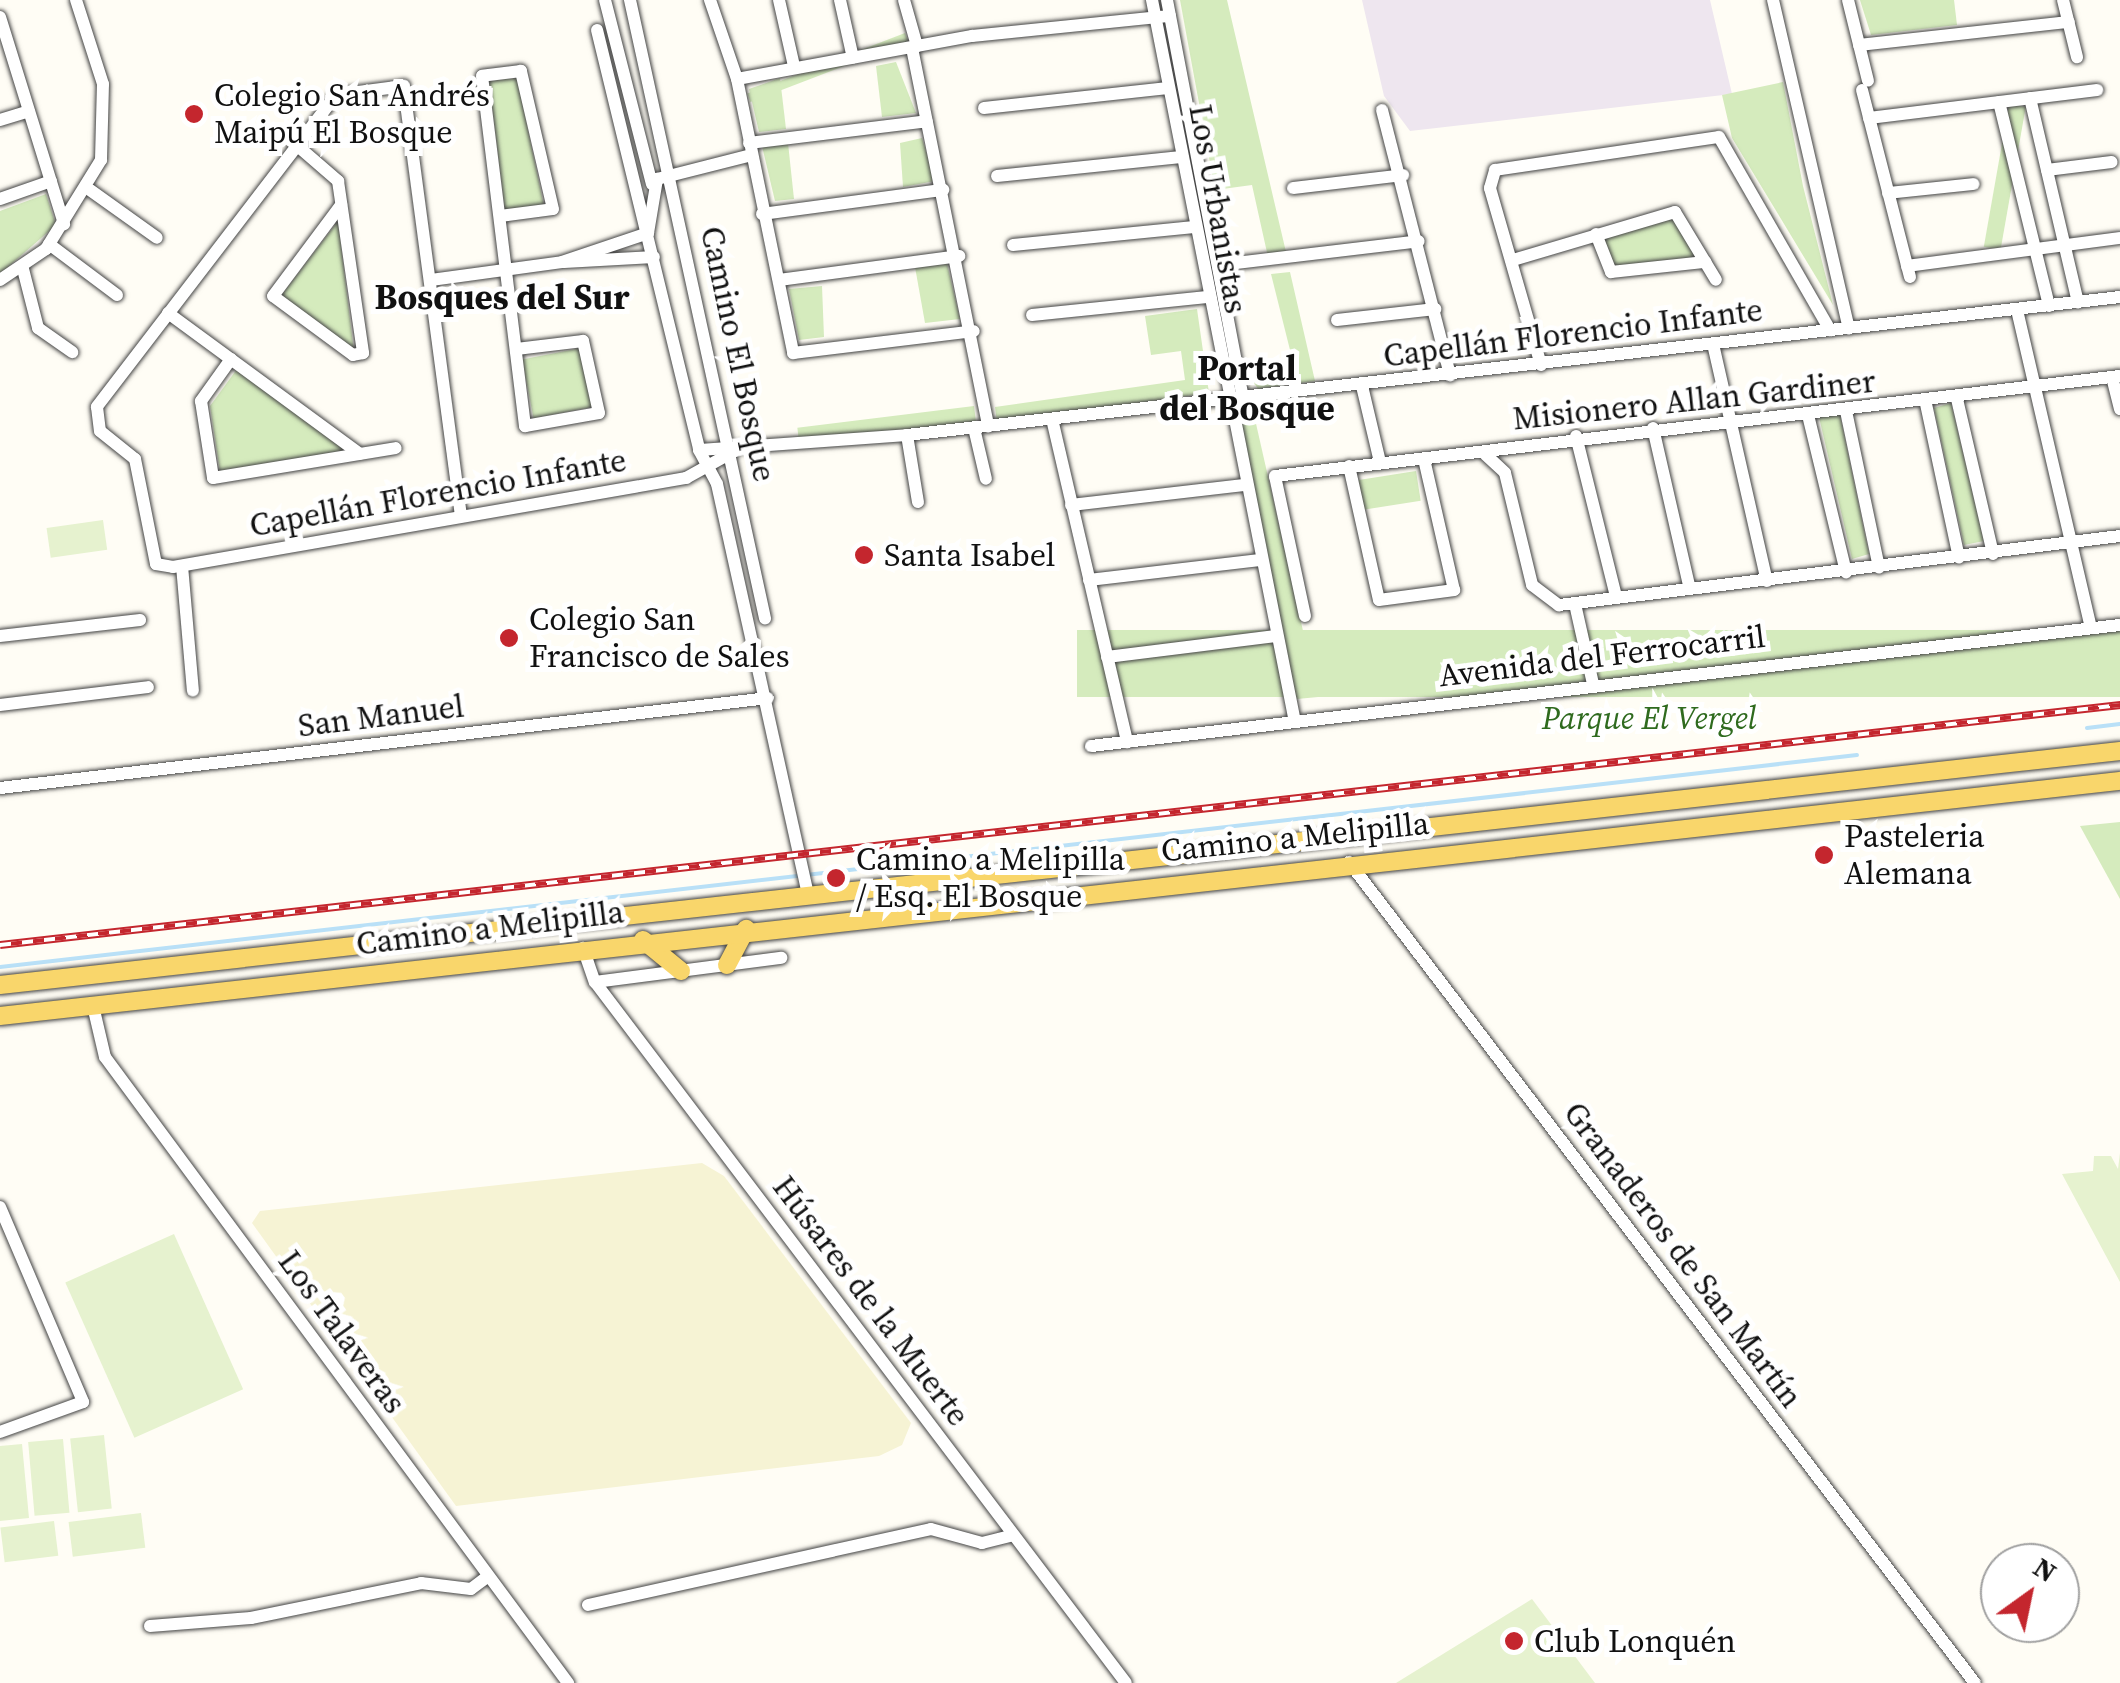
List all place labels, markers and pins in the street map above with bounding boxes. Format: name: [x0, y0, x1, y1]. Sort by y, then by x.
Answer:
place label: Colegio San Andrés Maipú El Bosque: [214, 77, 490, 152]
marker: Colegio San Andrés Maipú El Bosque: [183, 103, 205, 125]
place label: Santa Isabel: [884, 536, 1055, 574]
marker: Santa Isabel: [853, 544, 875, 566]
place label: Colegio San Francisco de Sales: [529, 601, 790, 676]
marker: Colegio San Francisco de Sales: [498, 627, 520, 649]
place label: Pasteleria Alemana: [1844, 818, 1985, 893]
place label: Camino a Melipilla / Esq. El Bosque: [856, 841, 1125, 916]
marker: Pasteleria Alemana: [1813, 844, 1835, 866]
marker: Camino a Melipilla / Esq. El Bosque: [825, 867, 847, 889]
place label: Club Lonquén: [1534, 1622, 1736, 1660]
marker: Club Lonquén: [1503, 1630, 1525, 1652]

